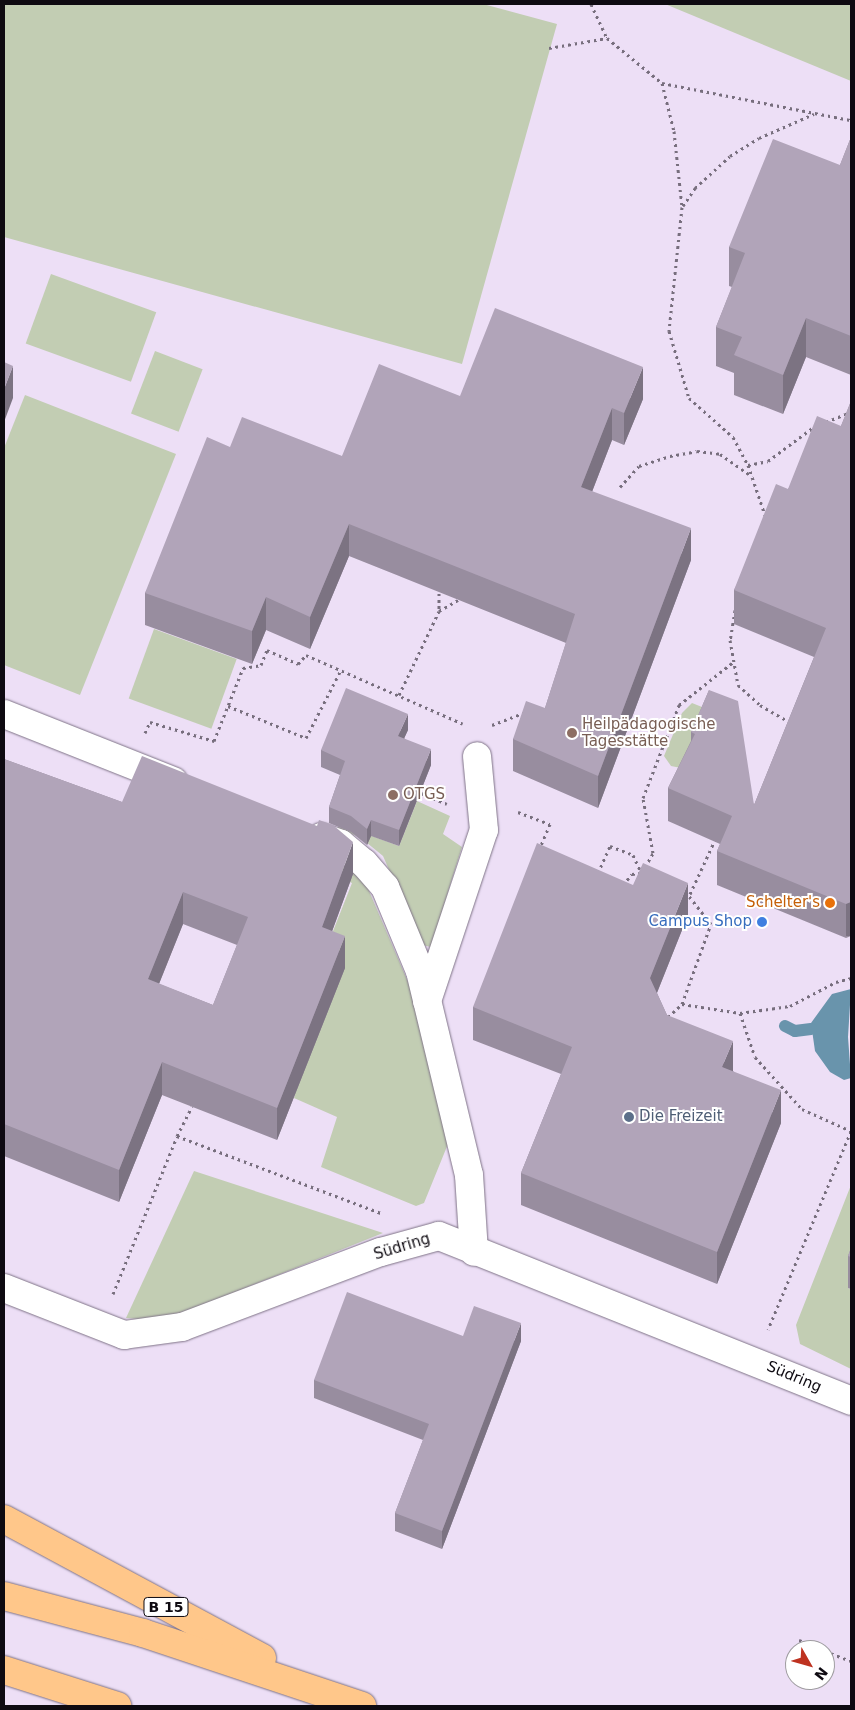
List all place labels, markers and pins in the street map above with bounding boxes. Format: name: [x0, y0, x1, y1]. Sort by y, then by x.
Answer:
place label: Heilpädagogische Tagesstätte: [582, 715, 715, 750]
marker: Heilpädagogische Tagesstätte: [566, 727, 578, 739]
place label: OTGS: [403, 786, 445, 804]
marker: OTGS: [387, 789, 399, 801]
place label: Schelter's: [746, 894, 820, 912]
marker: Schelter's: [824, 897, 836, 909]
place label: Campus Shop: [648, 913, 752, 931]
marker: Campus Shop: [756, 916, 768, 928]
place label: Die Freizeit: [639, 1108, 723, 1126]
marker: Die Freizeit: [623, 1111, 635, 1123]

